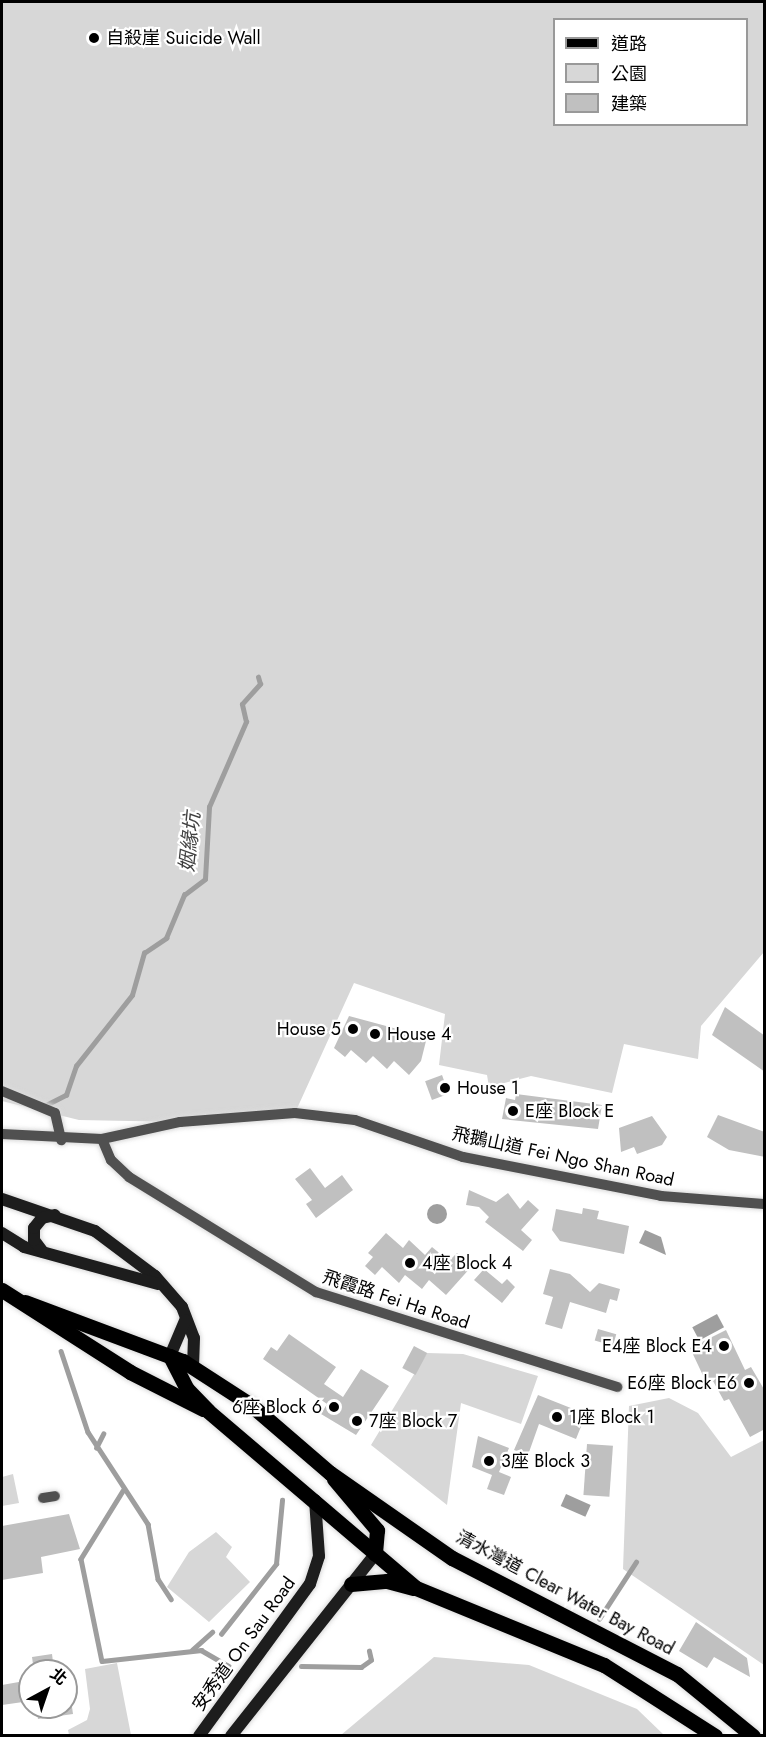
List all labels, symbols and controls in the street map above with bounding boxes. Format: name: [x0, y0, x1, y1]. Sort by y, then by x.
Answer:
legend: [553, 18, 748, 126]
place label: 自殺崖 Suicide Wall: [106, 27, 261, 49]
marker: 自殺崖 Suicide Wall: [87, 31, 101, 45]
text: 道路: [611, 31, 647, 57]
text: 公園: [611, 61, 647, 87]
text: 建築: [611, 91, 647, 117]
water label: 姻緣坑: [175, 811, 205, 873]
place label: House 5: [277, 1018, 341, 1040]
marker: House 5: [346, 1022, 360, 1036]
place label: House 4: [387, 1023, 452, 1045]
marker: House 4: [368, 1027, 382, 1041]
place label: House 1: [457, 1077, 519, 1099]
marker: House 1: [438, 1081, 452, 1095]
place label: E座 Block E: [525, 1100, 614, 1122]
marker: E座 Block E: [506, 1104, 520, 1118]
street label: 飛鵝山道 Fei Ngo Shan Road: [450, 1123, 676, 1191]
place label: 4座 Block 4: [422, 1252, 512, 1274]
marker: 4座 Block 4: [403, 1256, 417, 1270]
street label: 飛霞路 Fei Ha Road: [320, 1266, 472, 1334]
place label: E4座 Block E4: [602, 1335, 712, 1357]
marker: E4座 Block E4: [717, 1339, 731, 1353]
place label: E6座 Block E6: [627, 1372, 737, 1394]
marker: E6座 Block E6: [742, 1376, 756, 1390]
place label: 6座 Block 6: [232, 1396, 322, 1418]
marker: 6座 Block 6: [327, 1400, 341, 1414]
place label: 1座 Block 1: [569, 1406, 655, 1428]
place label: 7座 Block 7: [369, 1410, 457, 1432]
marker: 1座 Block 1: [550, 1410, 564, 1424]
marker: 7座 Block 7: [350, 1414, 364, 1428]
place label: 3座 Block 3: [501, 1450, 590, 1472]
marker: 3座 Block 3: [482, 1454, 496, 1468]
street label: 清水灣道 Clear Water Bay Road: [452, 1526, 678, 1660]
street label: 安秀道 On Sau Road: [188, 1573, 300, 1715]
north arrow: [18, 1659, 78, 1719]
text: 北: [45, 1662, 72, 1690]

